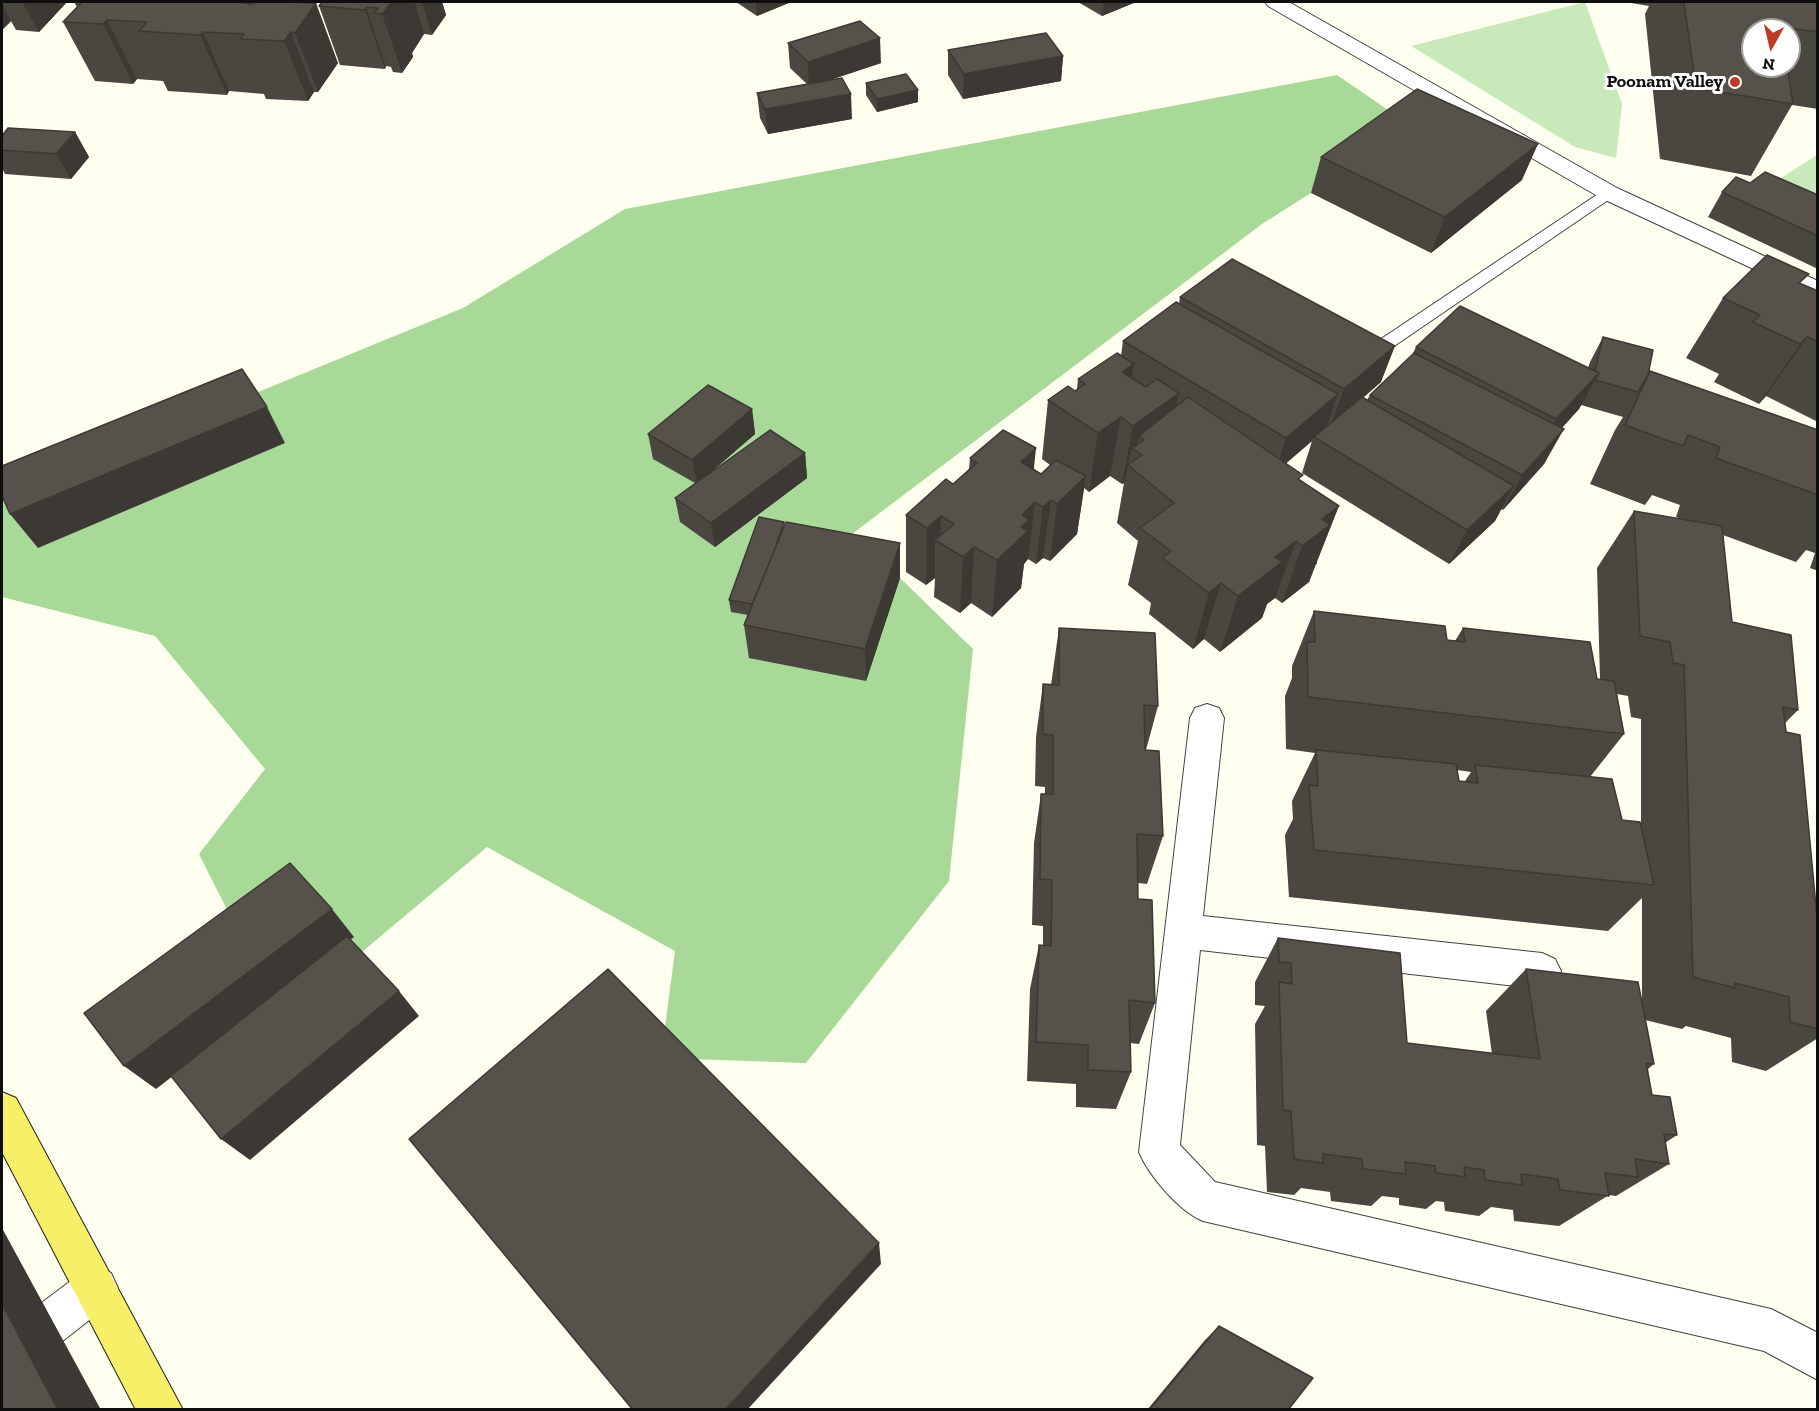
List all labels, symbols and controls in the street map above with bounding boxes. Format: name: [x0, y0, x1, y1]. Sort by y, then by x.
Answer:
north arrow: [1741, 18, 1801, 78]
text: N: [1761, 54, 1776, 75]
place label: Poonam Valley: [1606, 71, 1723, 93]
marker: Poonam Valley: [1728, 75, 1742, 89]

